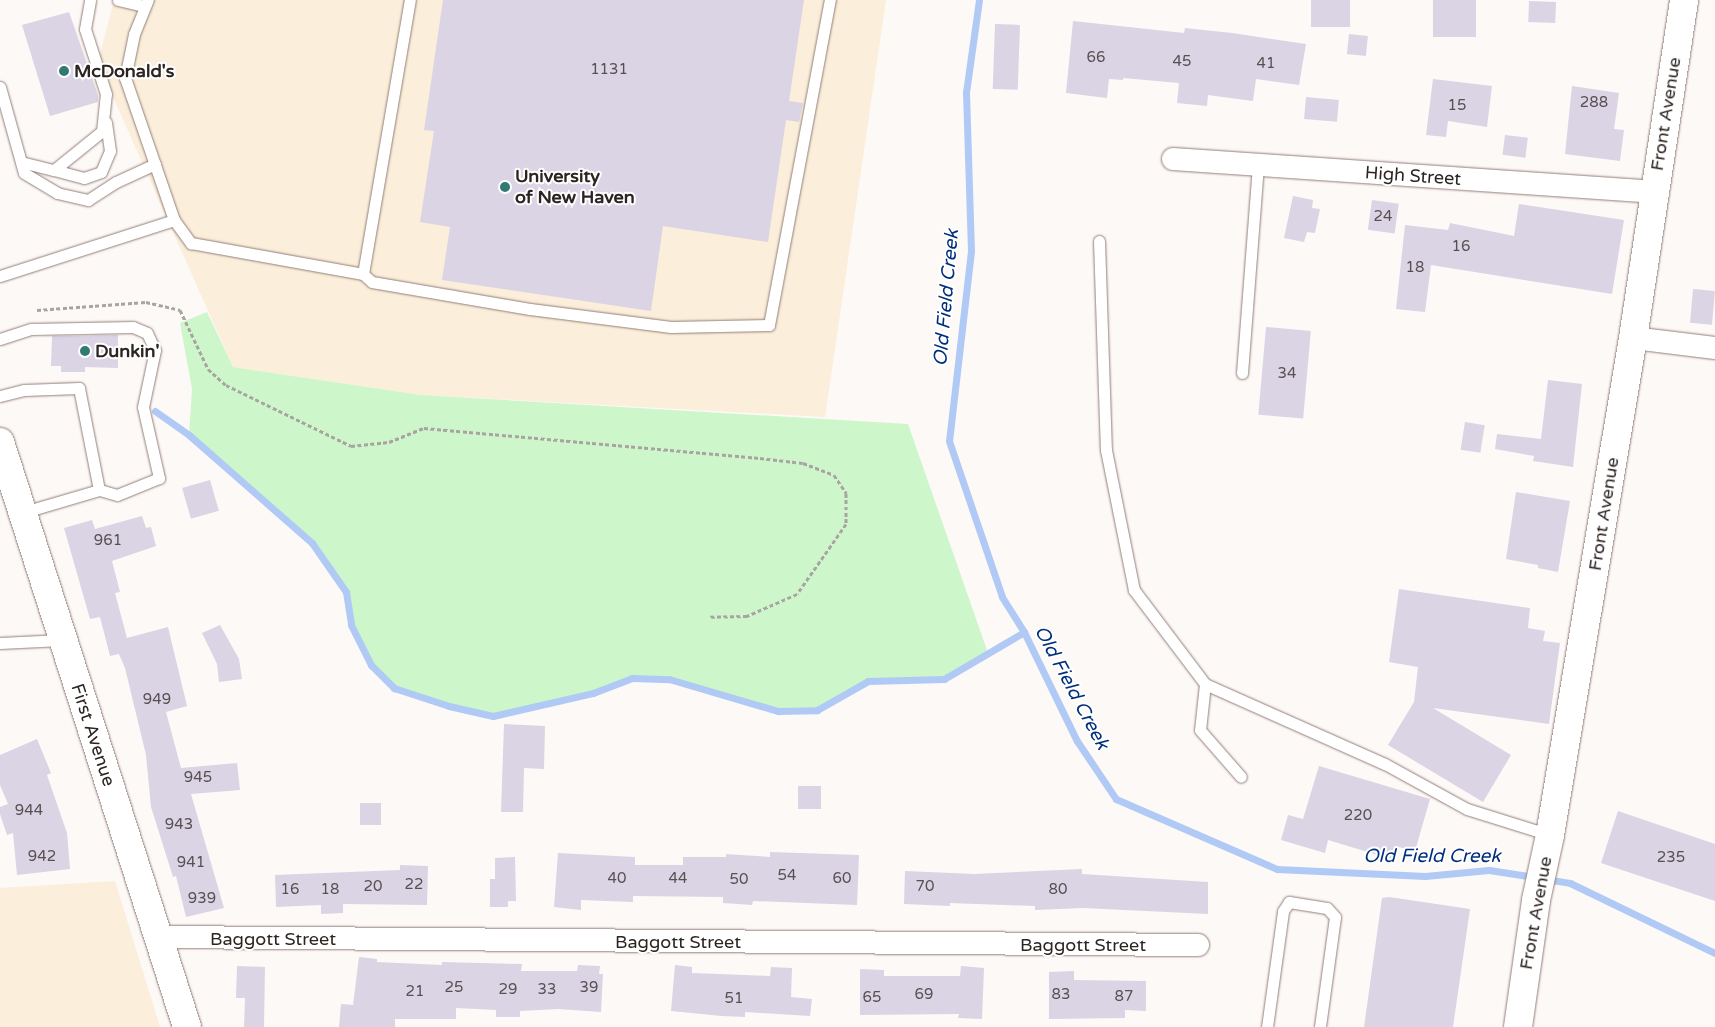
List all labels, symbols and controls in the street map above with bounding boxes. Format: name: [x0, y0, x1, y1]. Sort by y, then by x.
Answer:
house number: 66: [1087, 49, 1105, 67]
house number: 45: [1173, 53, 1191, 71]
house number: 41: [1257, 55, 1275, 73]
street label: Front Avenue: [1646, 56, 1686, 172]
place label: McDonald's: [74, 60, 174, 82]
house number: 1131: [590, 61, 628, 79]
marker: McDonald's: [58, 65, 70, 77]
house number: 288: [1580, 94, 1608, 112]
house number: 15: [1448, 97, 1466, 115]
street label: High Street: [1364, 162, 1462, 190]
place label: University of New Haven: [515, 166, 635, 208]
marker: University of New Haven: [499, 181, 511, 193]
house number: 24: [1374, 208, 1392, 226]
water label: Old Field Creek: [930, 229, 964, 367]
house number: 16: [1452, 238, 1470, 256]
house number: 18: [1406, 259, 1424, 277]
place label: Dunkin': [95, 340, 160, 362]
marker: Dunkin': [79, 345, 91, 357]
house number: 34: [1278, 365, 1296, 383]
street label: Front Avenue: [1584, 456, 1624, 572]
house number: 961: [94, 532, 122, 550]
water label: Old Field Creek: [1029, 622, 1113, 754]
street label: First Avenue: [66, 681, 120, 789]
house number: 949: [143, 691, 171, 709]
house number: 945: [184, 769, 212, 787]
house number: 944: [15, 802, 43, 820]
house number: 220: [1344, 807, 1372, 825]
house number: 943: [165, 816, 193, 834]
water label: Old Field Creek: [1363, 846, 1501, 868]
house number: 942: [28, 848, 56, 866]
house number: 235: [1657, 849, 1685, 867]
house number: 941: [177, 854, 205, 872]
street label: Front Avenue: [1515, 855, 1557, 971]
house number: 54: [778, 867, 796, 885]
house number: 40: [608, 870, 626, 888]
house number: 44: [669, 870, 687, 888]
house number: 60: [833, 870, 851, 888]
house number: 50: [730, 871, 748, 889]
house number: 22: [405, 876, 423, 894]
house number: 20: [364, 878, 382, 896]
house number: 70: [916, 878, 934, 896]
house number: 16: [281, 881, 299, 899]
house number: 18: [321, 881, 339, 899]
house number: 80: [1049, 881, 1067, 899]
house number: 939: [188, 890, 216, 908]
street label: Baggott Street: [210, 928, 336, 950]
street label: Baggott Street: [615, 931, 741, 953]
street label: Baggott Street: [1020, 934, 1146, 956]
house number: 25: [445, 979, 463, 997]
house number: 39: [580, 979, 598, 997]
house number: 29: [499, 981, 517, 999]
house number: 33: [538, 981, 556, 999]
house number: 21: [406, 983, 424, 1001]
house number: 69: [915, 986, 933, 1004]
house number: 83: [1052, 986, 1070, 1004]
house number: 87: [1115, 988, 1133, 1006]
house number: 65: [863, 989, 881, 1007]
house number: 51: [725, 990, 743, 1008]

